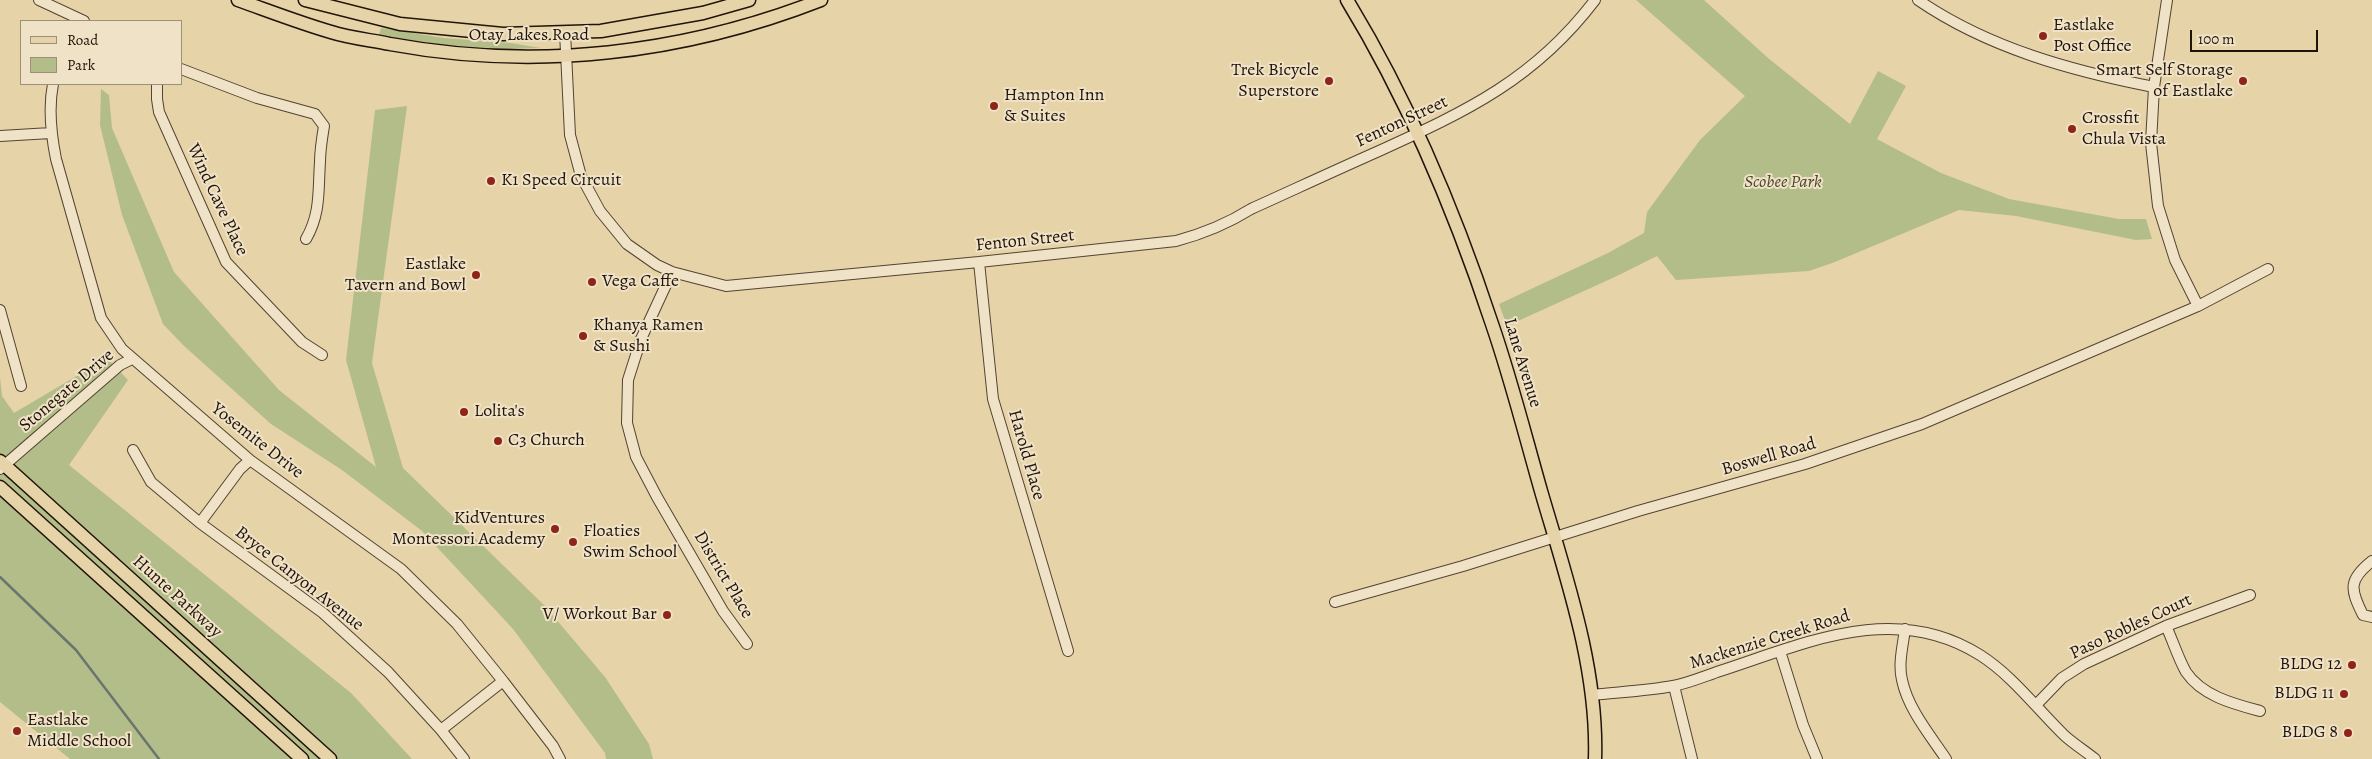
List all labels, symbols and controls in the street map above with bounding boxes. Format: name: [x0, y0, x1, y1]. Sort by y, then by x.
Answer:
place label: Eastlake Post Office: [2053, 15, 2132, 58]
legend: [20, 20, 182, 85]
scale bar: [2192, 20, 2320, 52]
street label: Otay Lakes Road: [469, 25, 589, 47]
text: 100 m: [2198, 29, 2235, 49]
text: Road: [67, 30, 98, 50]
marker: Eastlake Post Office: [2037, 30, 2049, 42]
text: Park: [67, 55, 95, 75]
place label: Trek Bicycle Superstore: [1231, 60, 1319, 102]
place label: Smart Self Storage of Eastlake: [2096, 60, 2233, 102]
marker: Trek Bicycle Superstore: [1323, 75, 1335, 87]
marker: Smart Self Storage of Eastlake: [2237, 75, 2249, 87]
place label: Hampton Inn & Suites: [1004, 85, 1104, 128]
street label: Fenton Street: [1353, 91, 1451, 153]
marker: Hampton Inn & Suites: [988, 100, 1000, 112]
place label: Crossfit Chula Vista: [2082, 108, 2166, 150]
marker: Crossfit Chula Vista: [2066, 123, 2078, 135]
street label: Wind Cave Place: [182, 141, 252, 259]
place label: K1 Speed Circuit: [501, 170, 622, 192]
park label: Scobee Park: [1744, 172, 1822, 194]
marker: K1 Speed Circuit: [485, 175, 497, 187]
street label: Fenton Street: [975, 225, 1075, 257]
place label: Eastlake Tavern and Bowl: [345, 254, 466, 296]
marker: Eastlake Tavern and Bowl: [470, 269, 482, 281]
place label: Vega Caffe: [602, 271, 679, 293]
marker: Vega Caffe: [586, 276, 598, 288]
place label: Khanya Ramen & Sushi: [593, 315, 703, 358]
street label: Lane Avenue: [1498, 316, 1546, 410]
marker: Khanya Ramen & Sushi: [577, 330, 589, 342]
street label: Stonegate Drive: [15, 345, 119, 437]
street label: Yosemite Drive: [207, 398, 307, 484]
place label: Lolita's: [474, 401, 525, 423]
marker: Lolita's: [458, 406, 470, 418]
street label: Harold Place: [1003, 407, 1049, 503]
place label: C3 Church: [508, 430, 585, 452]
street label: Boswell Road: [1719, 433, 1819, 481]
marker: C3 Church: [492, 435, 504, 447]
place label: KidVentures Montessori Academy: [392, 508, 545, 550]
place label: Floaties Swim School: [583, 521, 677, 564]
street label: Bryce Canyon Avenue: [230, 522, 368, 636]
marker: KidVentures Montessori Academy: [549, 523, 561, 535]
street label: District Place: [688, 527, 758, 623]
marker: Floaties Swim School: [567, 536, 579, 548]
street label: Hunte Parkway: [128, 551, 226, 643]
street label: Paso Robles Court: [2067, 589, 2195, 665]
place label: V/ Workout Bar: [542, 604, 657, 626]
street label: Mackenzie Creek Road: [1687, 605, 1853, 675]
marker: V/ Workout Bar: [661, 609, 673, 621]
place label: BLDG 12: [2280, 654, 2342, 676]
marker: BLDG 12: [2346, 659, 2358, 671]
place label: BLDG 11: [2274, 683, 2334, 705]
marker: BLDG 11: [2338, 688, 2350, 700]
place label: Eastlake Middle School: [27, 710, 131, 752]
place label: BLDG 8: [2282, 722, 2338, 744]
marker: Eastlake Middle School: [11, 725, 23, 737]
marker: BLDG 8: [2342, 727, 2354, 739]

